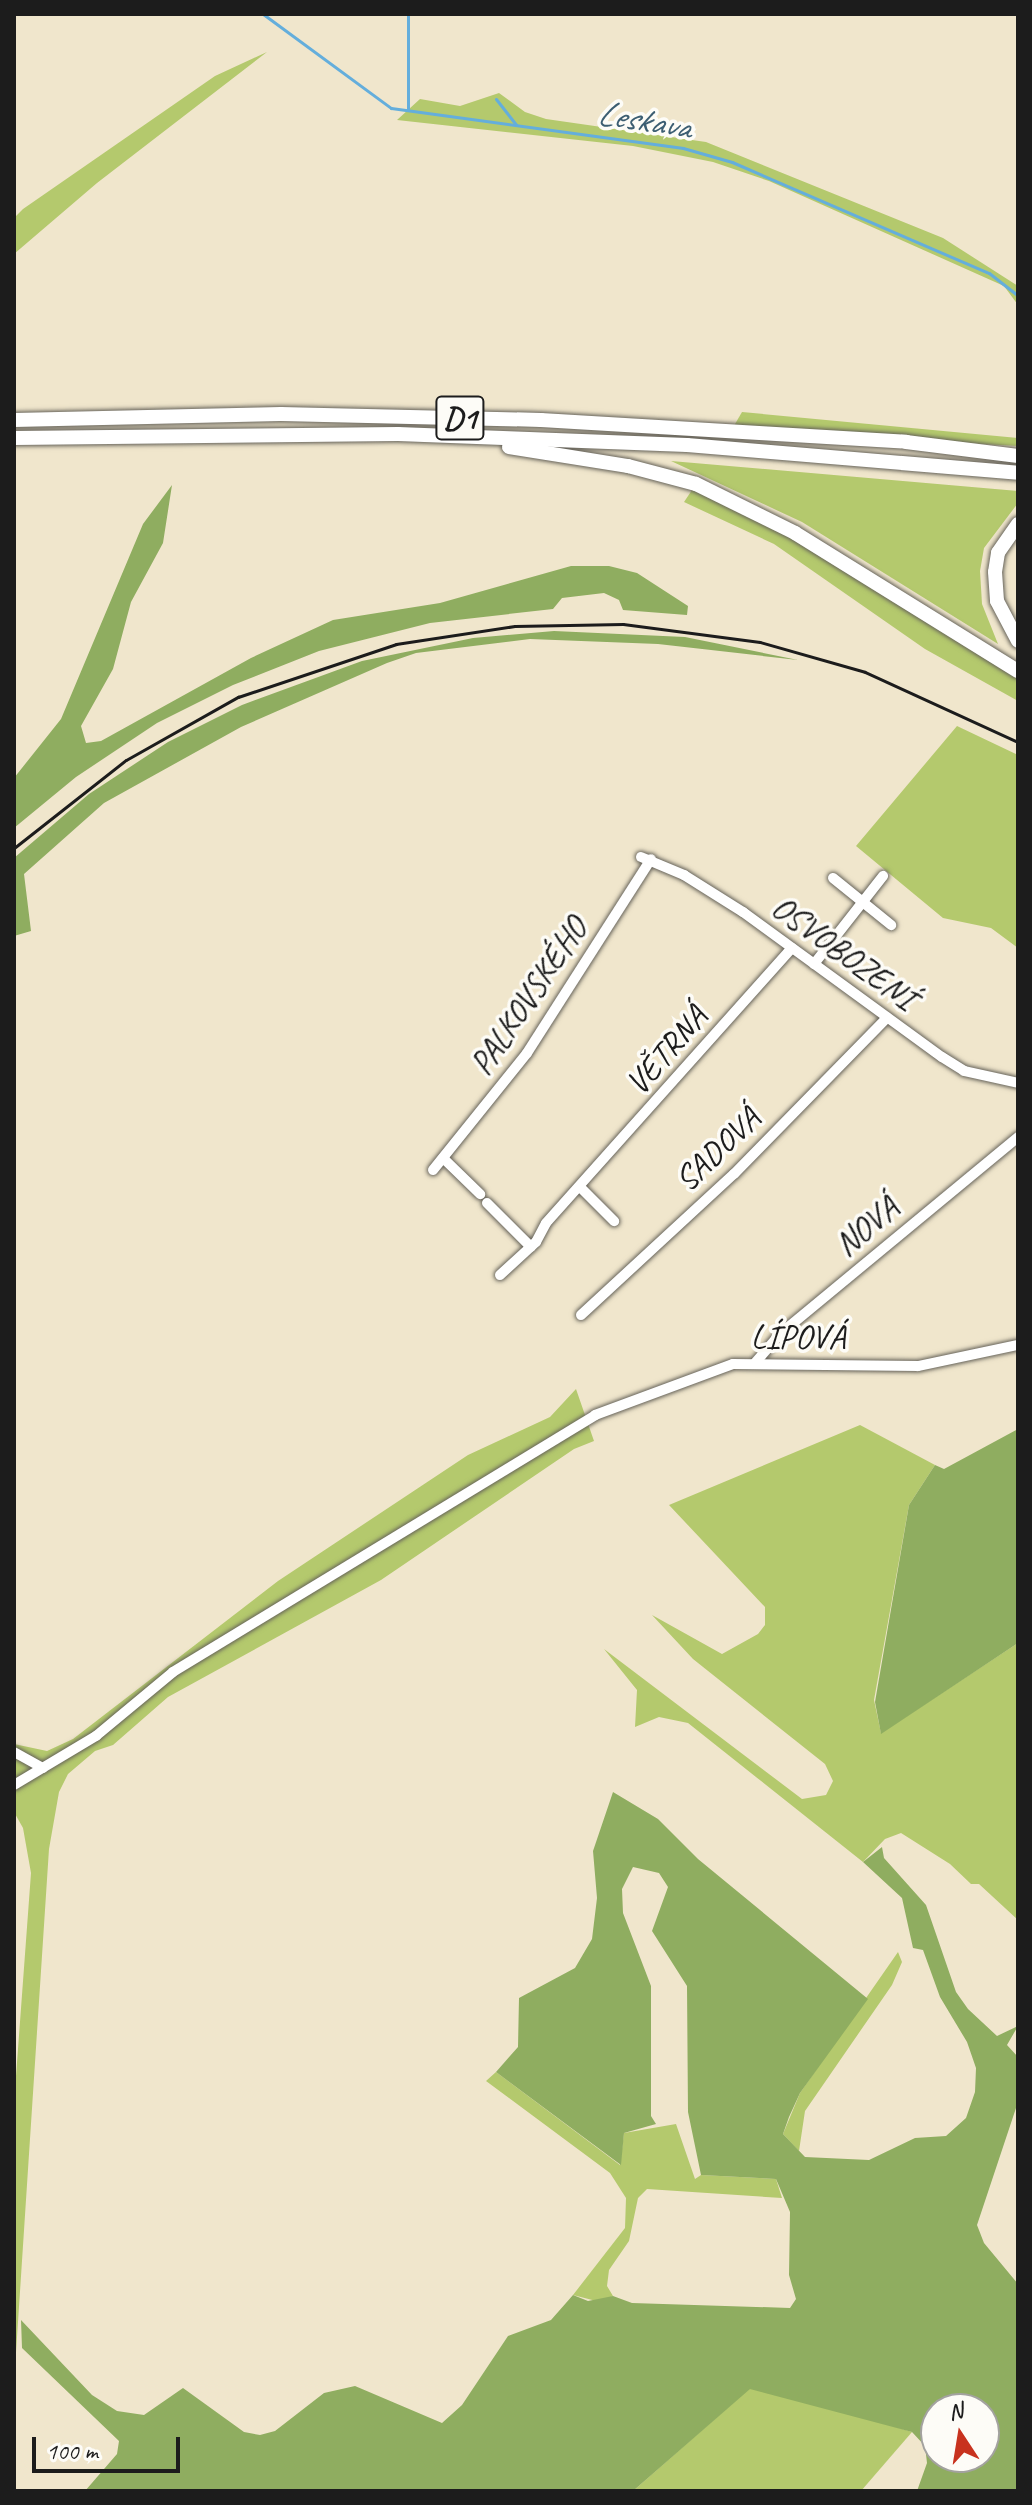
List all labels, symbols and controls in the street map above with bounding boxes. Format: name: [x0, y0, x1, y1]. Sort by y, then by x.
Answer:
water label: Leskava: [594, 91, 694, 149]
road number: D1: [434, 390, 486, 446]
street label: OSVOBOZENÍ: [764, 886, 924, 1018]
street label: PALKOVSKÉHO: [460, 909, 596, 1083]
street label: VĚTRNÁ: [616, 997, 716, 1103]
street label: SADOVÁ: [666, 1098, 768, 1200]
street label: NOVÁ: [826, 1188, 906, 1264]
street label: LÍPOVÁ: [751, 1317, 845, 1357]
north arrow: [920, 2393, 1000, 2473]
text: N: [946, 2396, 965, 2427]
scale bar: [36, 2421, 184, 2471]
text: 100 m: [46, 2436, 98, 2466]

